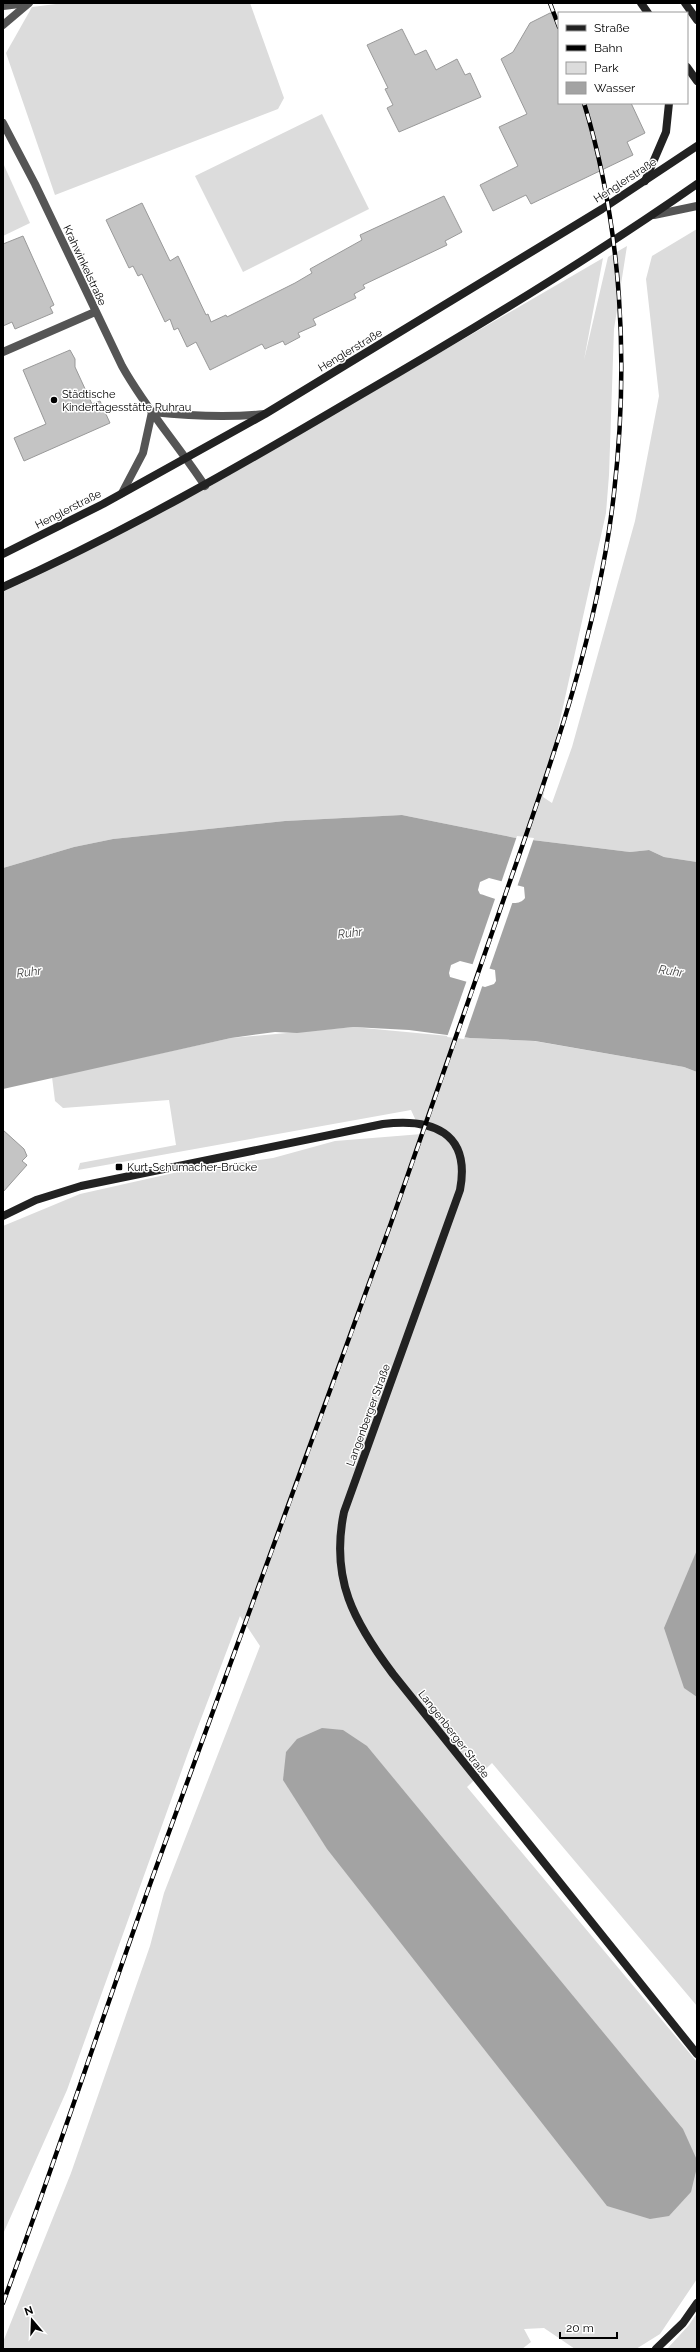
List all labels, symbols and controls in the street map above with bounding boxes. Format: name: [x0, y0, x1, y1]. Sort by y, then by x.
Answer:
legend: [558, 12, 688, 104]
text: Straße: [594, 21, 630, 35]
text: Bahn: [594, 41, 623, 55]
text: Park: [594, 61, 619, 75]
text: Wasser: [594, 81, 636, 95]
street label: Henglerstraße: [591, 155, 660, 206]
street label: Krahwinkelstraße: [60, 223, 109, 308]
street label: Henglerstraße: [316, 326, 385, 375]
place label: Städtische Kindertagesstätte Ruhrau: [62, 388, 191, 414]
marker: Städtische Kindertagesstätte Ruhrau: [49, 395, 59, 405]
street label: Henglerstraße: [33, 487, 104, 532]
water label: Ruhr: [337, 924, 364, 941]
water label: Ruhr: [658, 962, 685, 980]
water label: Ruhr: [16, 963, 43, 980]
place label: Kurt-Schumacher-Brücke: [127, 1161, 258, 1174]
marker: Kurt-Schumacher-Brücke: [114, 1162, 124, 1172]
street label: Langenberger Straße: [344, 1362, 393, 1468]
street label: Langenberger Straße: [415, 1688, 492, 1781]
north arrow: [12, 2300, 52, 2340]
text: N: [23, 2304, 35, 2319]
scale bar: [560, 2314, 617, 2340]
text: 20 m: [566, 2321, 594, 2335]

